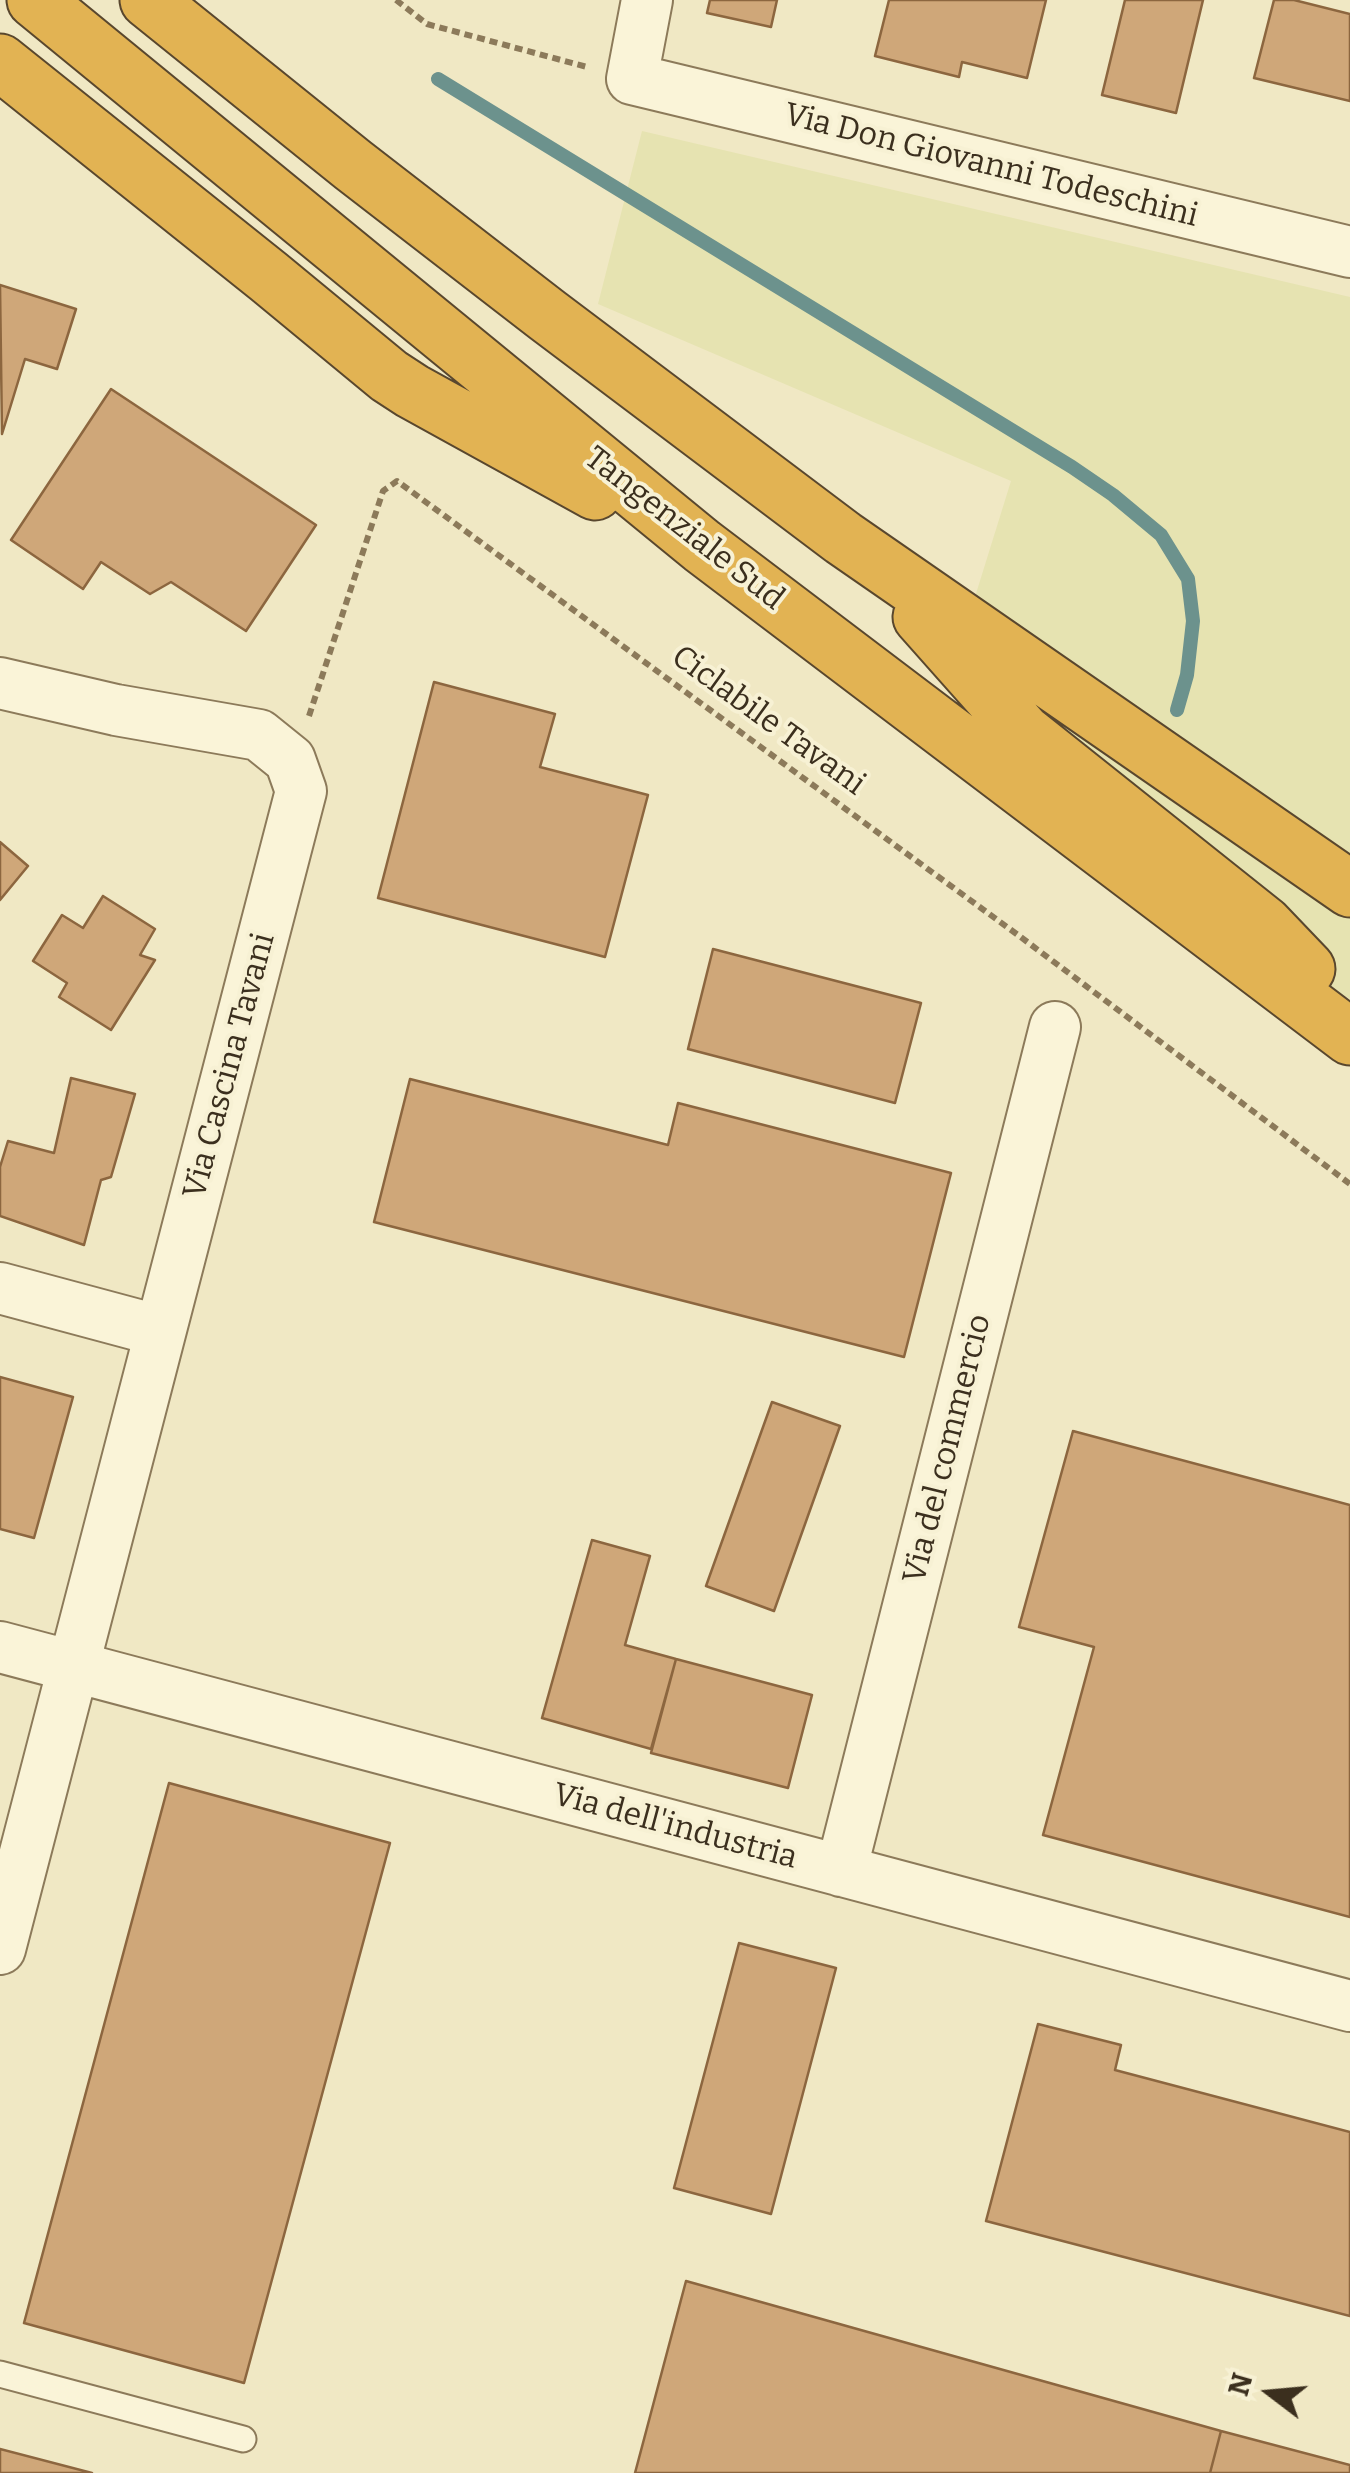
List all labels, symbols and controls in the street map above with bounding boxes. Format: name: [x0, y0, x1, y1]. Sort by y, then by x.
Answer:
street label: Via Don Giovanni Todeschini: [780, 96, 1202, 236]
street label: Tangenziale Sud: [577, 439, 791, 619]
street label: Ciclabile Tavani: [664, 638, 872, 804]
street label: Via Cascina Tavani: [176, 929, 284, 1203]
street label: Via del commercio: [896, 1310, 1000, 1588]
street label: Via dell'industria: [549, 1776, 801, 1878]
north arrow: [1220, 2343, 1320, 2443]
text: N: [1222, 2370, 1260, 2400]

